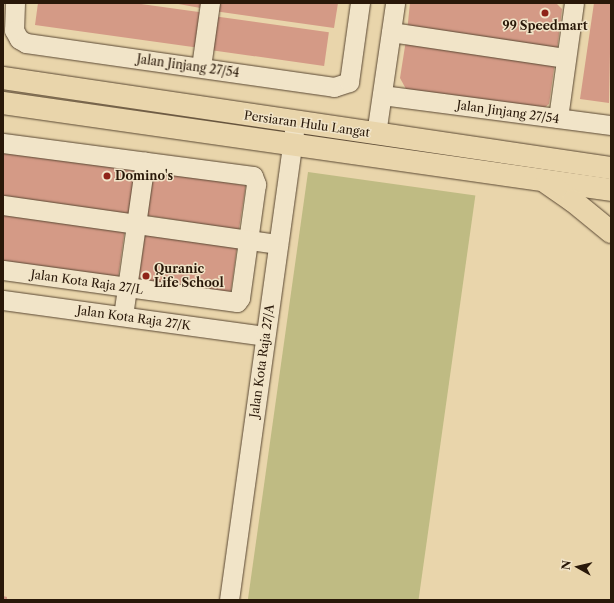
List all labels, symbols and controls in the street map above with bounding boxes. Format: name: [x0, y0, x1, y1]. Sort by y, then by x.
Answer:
marker: 99 Speedmart: [540, 8, 550, 18]
place label: 99 Speedmart: [503, 19, 587, 33]
street label: Jalan Jinjang 27/54: [136, 52, 240, 80]
street label: Jalan Jinjang 27/54: [456, 98, 560, 126]
street label: Persiaran Hulu Langat: [243, 108, 371, 140]
place label: Domino's: [115, 169, 173, 183]
marker: Domino's: [102, 171, 112, 181]
place label: Quranic Life School: [154, 262, 224, 290]
street label: Jalan Kota Raja 27/L: [30, 267, 144, 297]
marker: Quranic Life School: [141, 271, 151, 281]
street label: Jalan Kota Raja 27/K: [76, 303, 192, 333]
street label: Jalan Kota Raja 27/A: [247, 303, 277, 419]
north arrow: [558, 547, 598, 587]
text: N: [559, 560, 574, 571]

